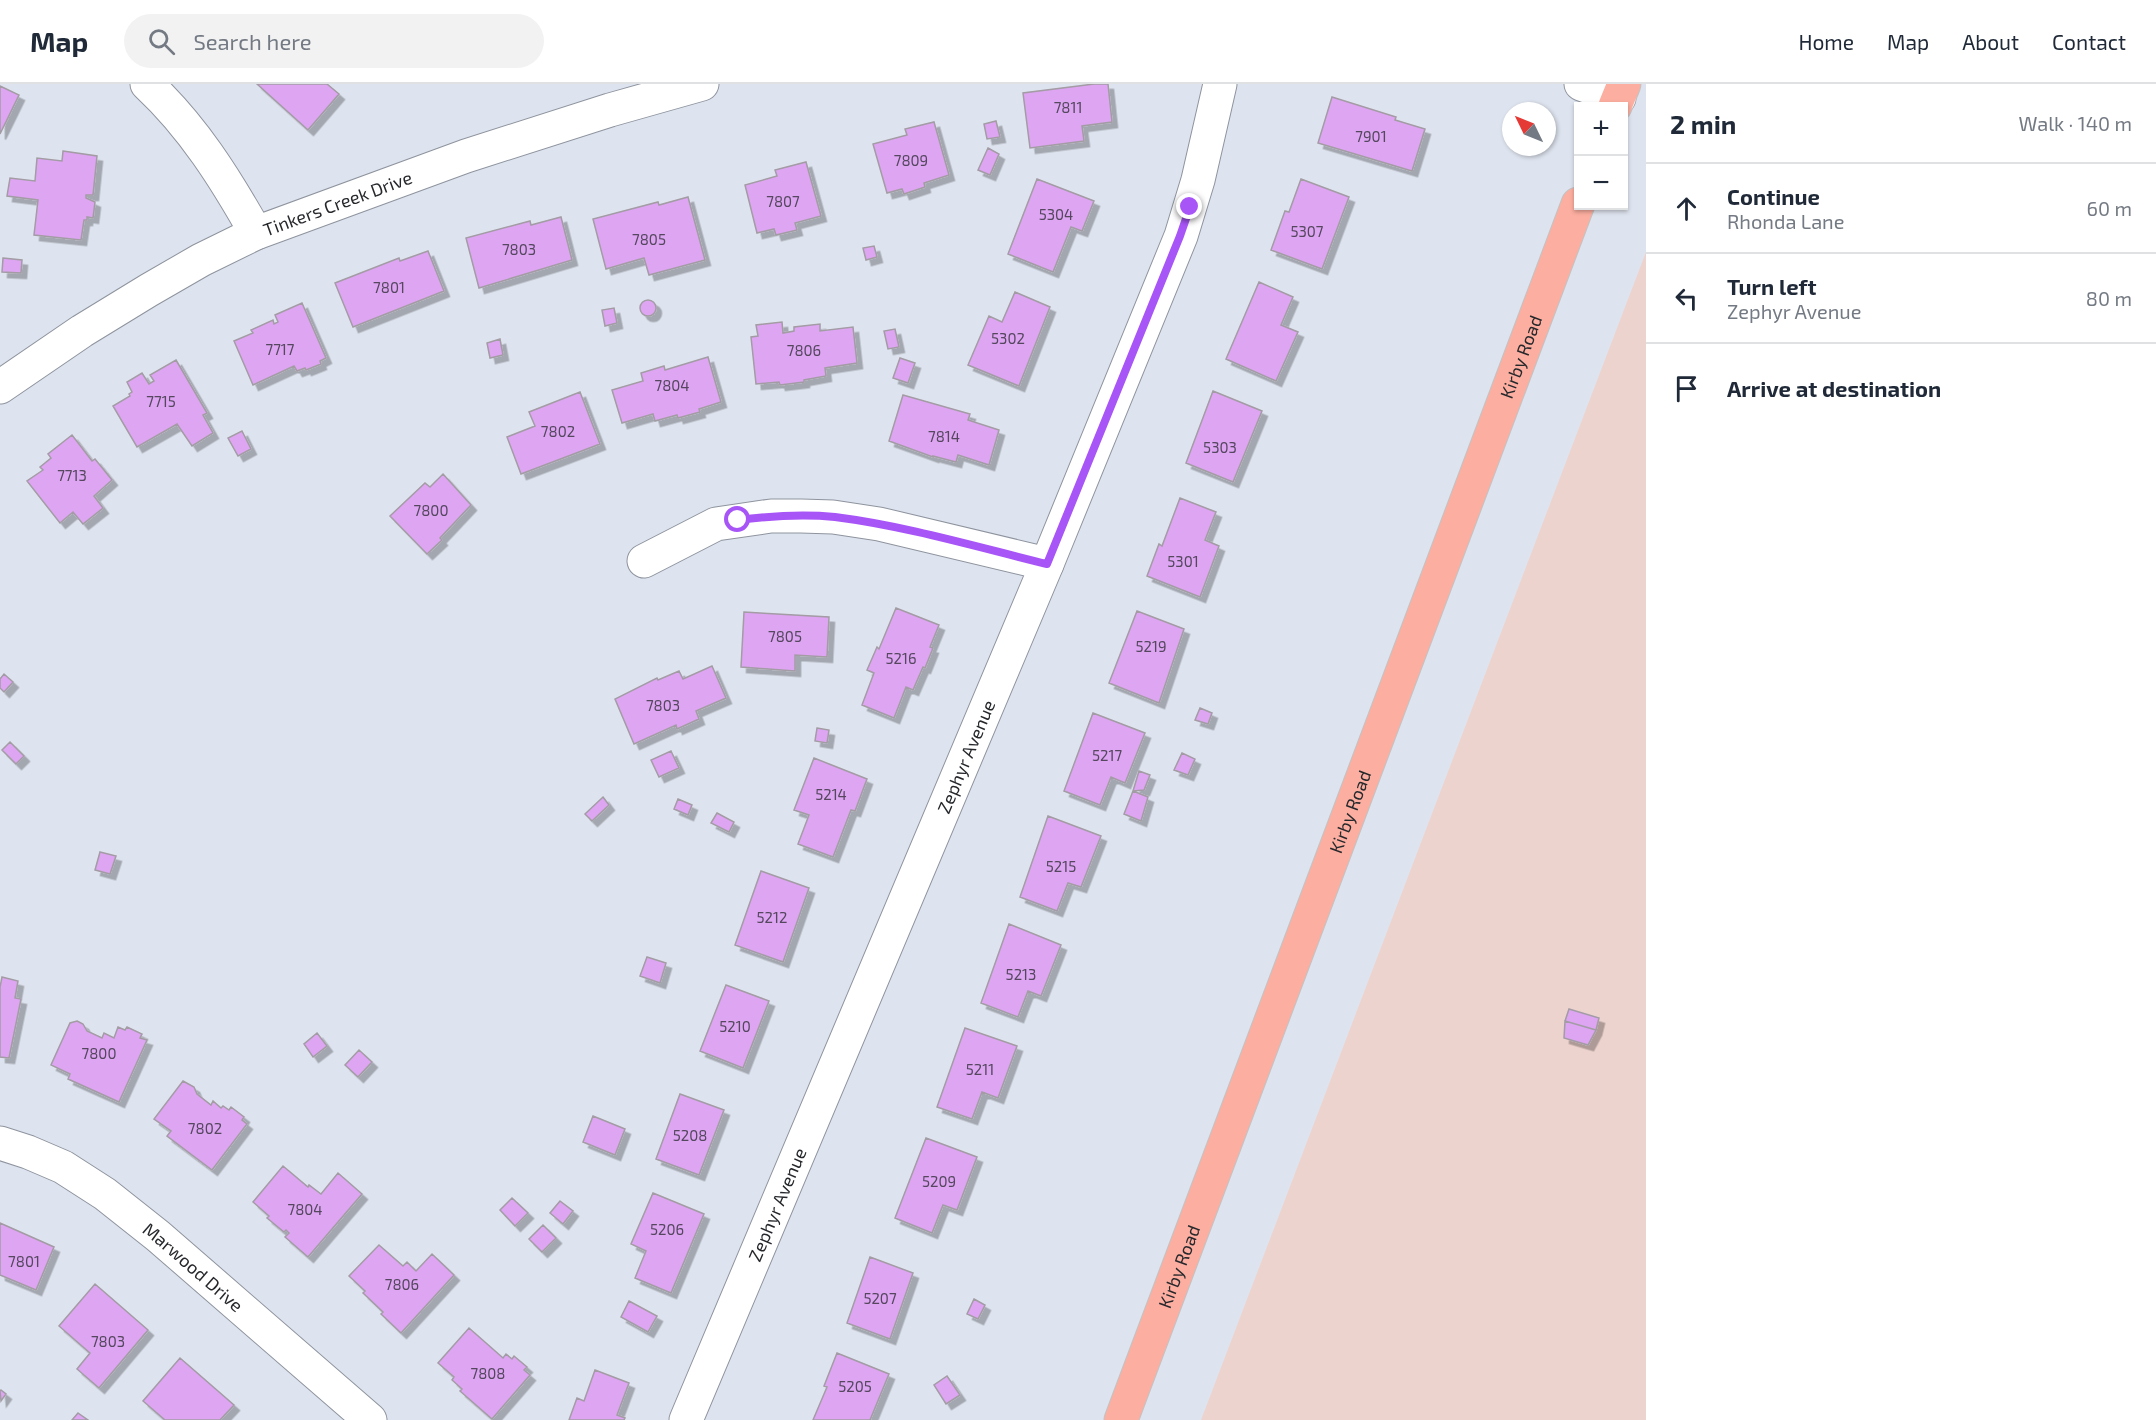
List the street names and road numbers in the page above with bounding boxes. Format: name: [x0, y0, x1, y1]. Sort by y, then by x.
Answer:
street label: Tinkers Creek Drive: [260, 166, 415, 240]
street label: Kirby Road: [1495, 312, 1546, 401]
street label: Zephyr Avenue: [932, 697, 999, 817]
street label: Kirby Road: [1324, 767, 1375, 856]
street label: Zephyr Avenue: [743, 1144, 811, 1264]
street label: Marwood Drive: [139, 1218, 248, 1316]
street label: Kirby Road: [1153, 1222, 1204, 1311]

